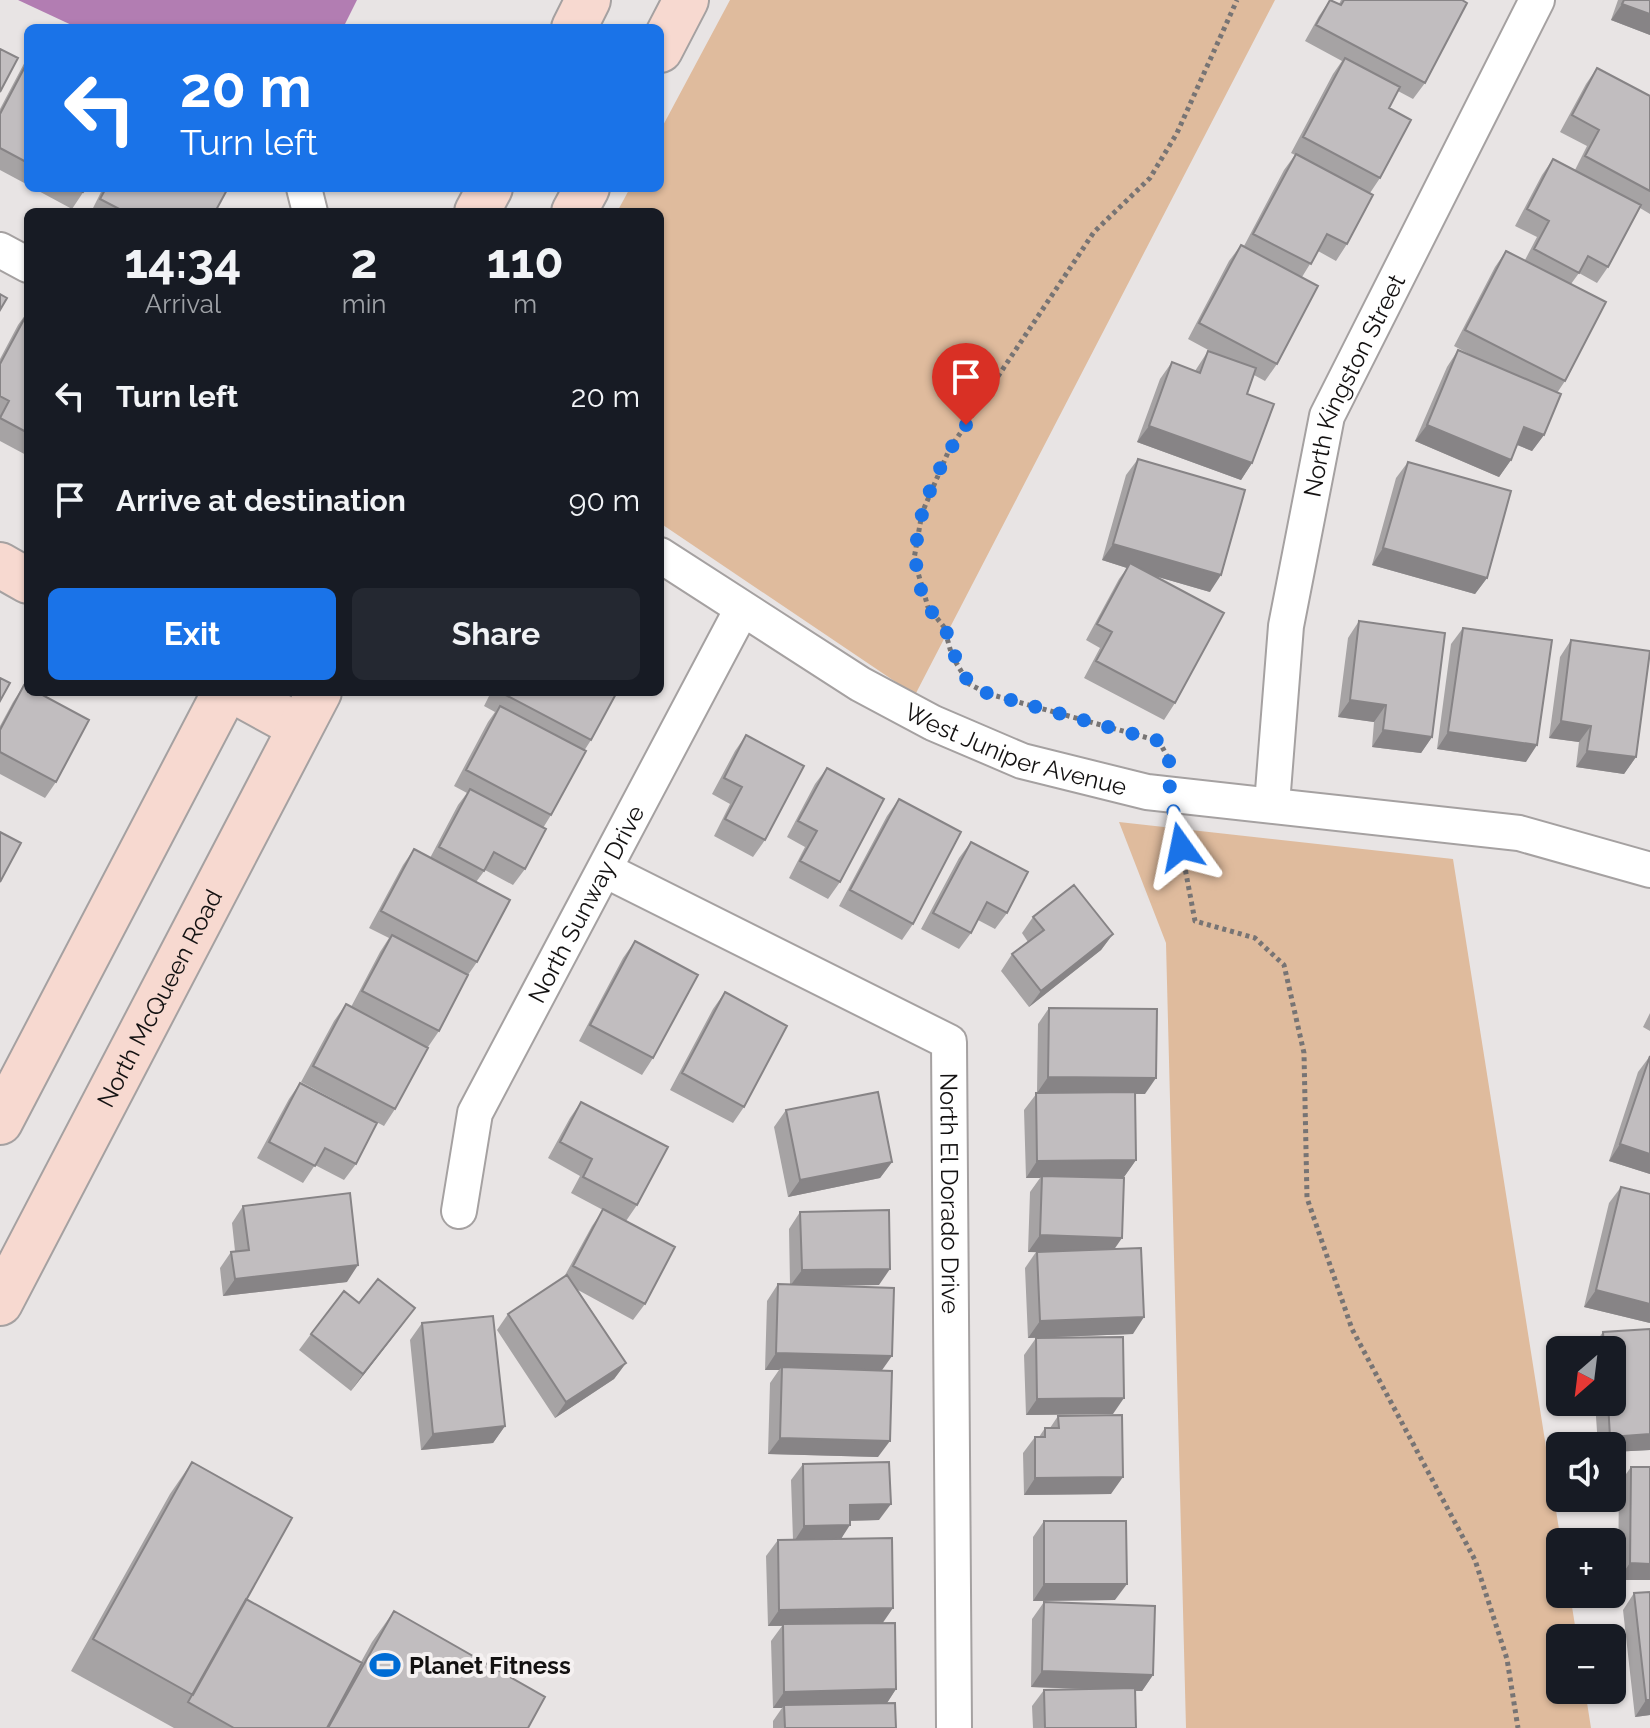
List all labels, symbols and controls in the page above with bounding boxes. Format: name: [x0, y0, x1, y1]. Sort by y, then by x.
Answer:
text: 20 m: [180, 54, 312, 120]
icon: left: [48, 56, 152, 160]
text: Turn left: [180, 121, 318, 163]
text: 14:34: [124, 233, 241, 289]
text: 2: [351, 233, 378, 289]
text: 110: [487, 233, 564, 289]
street label: North Kingston Street: [1297, 269, 1411, 499]
text: Arrival: [145, 289, 221, 319]
text: min: [342, 289, 387, 319]
text: m: [513, 289, 537, 319]
pin: [932, 343, 1000, 425]
icon: arrive: [944, 355, 988, 399]
icon: left: [48, 374, 92, 418]
text: Turn left: [116, 379, 238, 414]
text: 20 m: [571, 379, 640, 414]
icon: arrive: [48, 478, 92, 522]
text: Arrive at destination: [116, 483, 406, 518]
text: 90 m: [569, 483, 640, 518]
button: Exit: [48, 588, 336, 680]
button: Share: [352, 588, 640, 680]
street label: West Juniper Avenue: [900, 696, 1130, 801]
street label: North Sunway Drive: [522, 800, 650, 1008]
position arrow: [1139, 805, 1223, 889]
street label: North McQueen Road: [91, 884, 228, 1112]
street label: North El Dorado Drive: [935, 1073, 965, 1314]
north arrow: [1546, 1336, 1626, 1416]
map controls: [1546, 1336, 1626, 1704]
button: sound: [1546, 1432, 1626, 1512]
button: +: [1546, 1528, 1626, 1608]
button: −: [1546, 1624, 1626, 1704]
sports icon: Planet Fitness: [368, 1648, 402, 1682]
place label: Planet Fitness: [409, 1651, 571, 1680]

